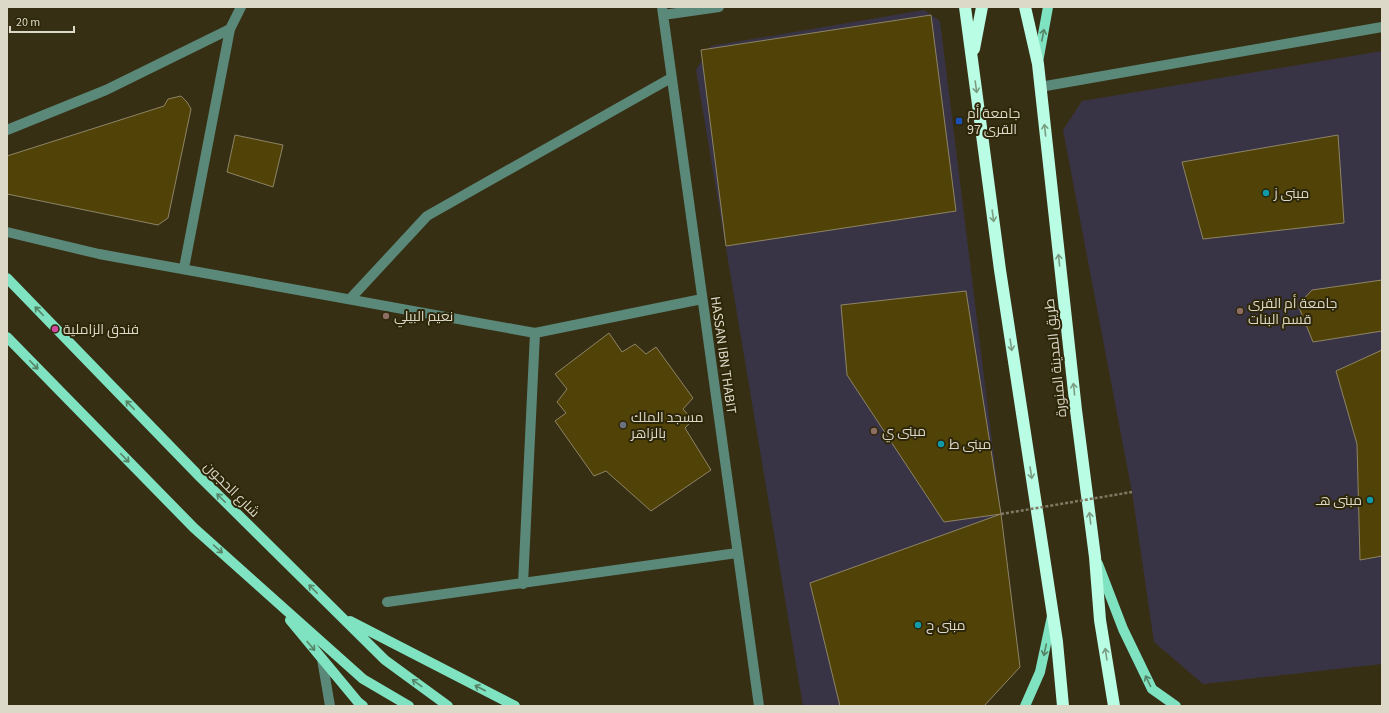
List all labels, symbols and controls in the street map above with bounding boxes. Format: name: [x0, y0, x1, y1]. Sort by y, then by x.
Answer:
scale bar: [10, 8, 74, 34]
text: 20 m: [16, 14, 40, 31]
one-way arrow: [1039, 29, 1047, 42]
one-way arrow: [972, 80, 980, 93]
place label: جامعة أم القرى 97: [967, 104, 1020, 140]
marker: جامعة أم القرى 97: [954, 116, 964, 126]
one-way arrow: [1041, 124, 1049, 137]
place label: مبنى ز: [1273, 184, 1309, 204]
marker: مبنى ز: [1261, 188, 1271, 198]
one-way arrow: [989, 209, 997, 222]
one-way arrow: [1056, 254, 1063, 267]
place label: جامعة أم القرى قسم البنات: [1248, 294, 1337, 330]
street label: HASSAN IBN THABIT: [705, 295, 741, 416]
street label: طريق المدينة المنورة: [1040, 298, 1072, 418]
one-way arrow: [35, 306, 44, 316]
marker: جامعة أم القرى قسم البنات: [1235, 306, 1245, 316]
place label: نعيم البيلي: [394, 307, 453, 328]
marker: نعيم البيلي: [381, 311, 391, 321]
place label: فندق الزاملية: [63, 320, 139, 340]
marker: فندق الزاملية: [50, 324, 60, 334]
one-way arrow: [1008, 338, 1016, 351]
one-way arrow: [29, 360, 39, 370]
one-way arrow: [1070, 383, 1077, 396]
one-way arrow: [125, 400, 135, 410]
place label: مسجد الملك بالزاهر: [630, 408, 704, 444]
marker: مسجد الملك بالزاهر: [618, 420, 628, 430]
place label: مبنى ي: [882, 422, 926, 443]
marker: مبنى ي: [869, 426, 879, 436]
place label: مبنى ط: [949, 435, 991, 455]
marker: مبنى ط: [936, 439, 946, 449]
one-way arrow: [120, 453, 130, 463]
street label: شارع الحجون: [199, 457, 264, 522]
one-way arrow: [1027, 466, 1035, 479]
place label: مبنى هـ: [1315, 491, 1362, 511]
one-way arrow: [216, 493, 226, 503]
marker: مبنى هـ: [1365, 495, 1375, 505]
one-way arrow: [1086, 512, 1094, 525]
one-way arrow: [213, 545, 223, 554]
one-way arrow: [308, 584, 318, 594]
place label: مبنى ح: [926, 616, 966, 636]
marker: مبنى ح: [913, 620, 923, 630]
one-way arrow: [307, 640, 316, 651]
one-way arrow: [1040, 643, 1048, 656]
one-way arrow: [1101, 648, 1109, 661]
one-way arrow: [1144, 675, 1151, 687]
one-way arrow: [411, 679, 422, 687]
one-way arrow: [475, 684, 487, 691]

